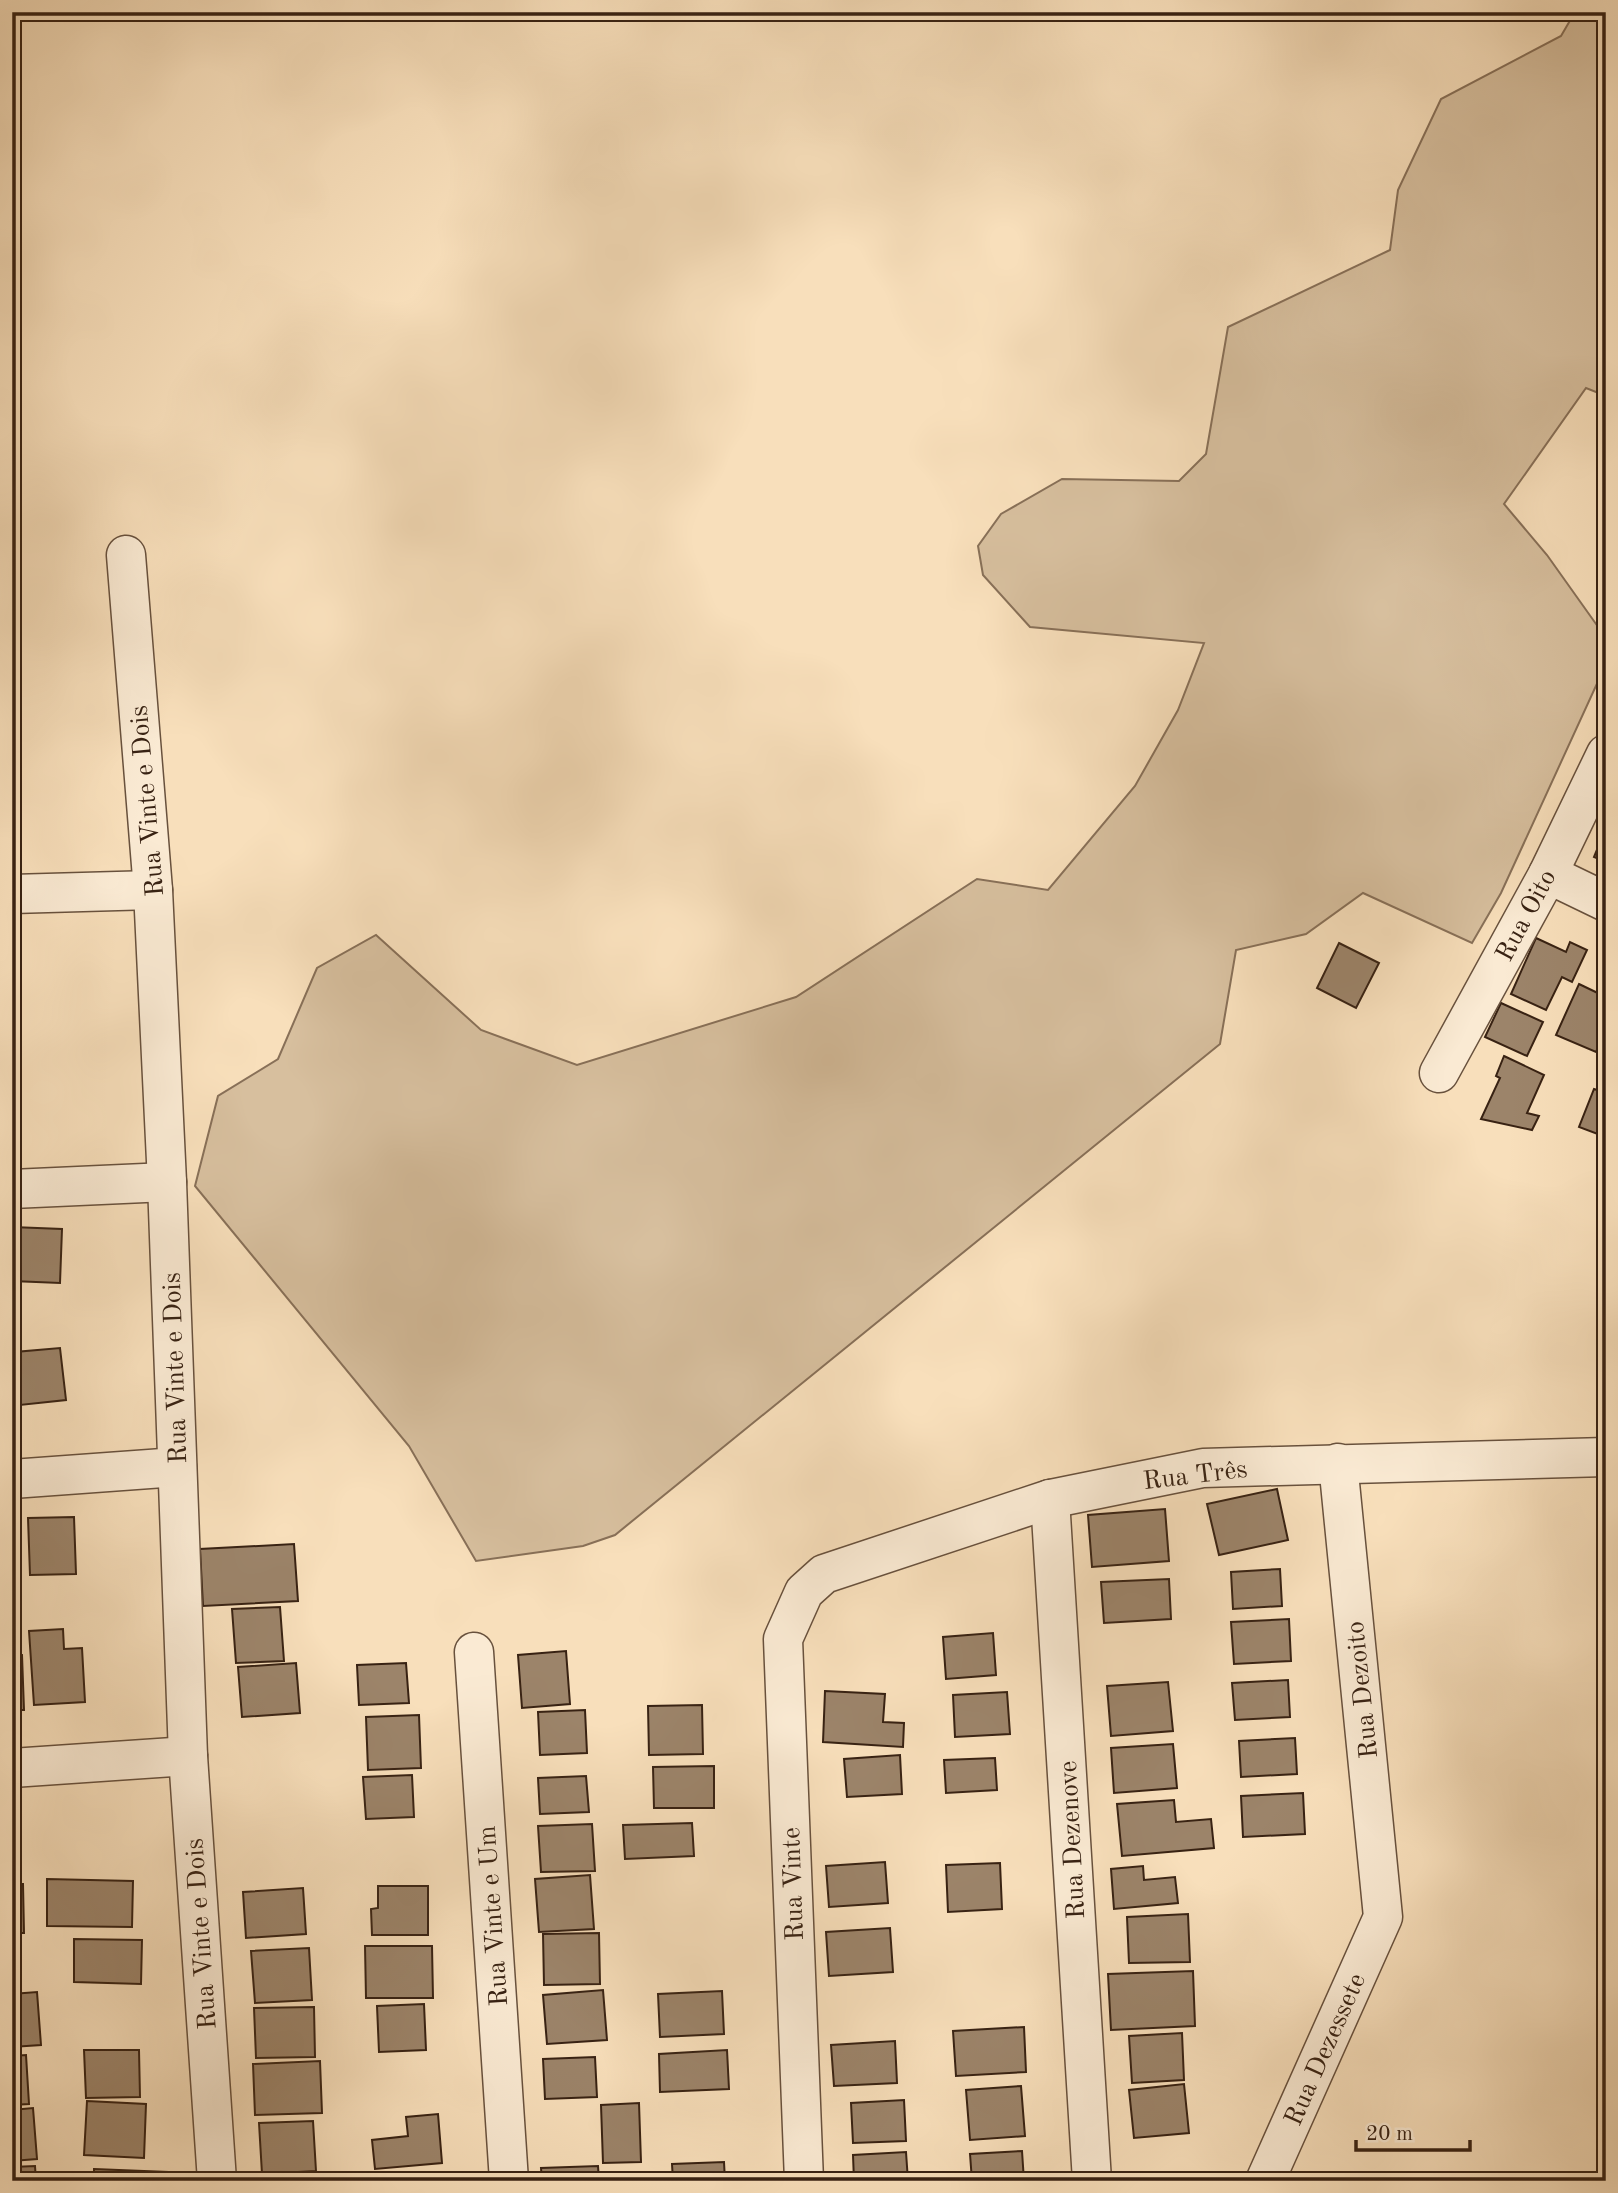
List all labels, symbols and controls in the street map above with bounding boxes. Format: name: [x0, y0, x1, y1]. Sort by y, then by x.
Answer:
street label: Rua Vinte e Dois: [127, 704, 169, 897]
street label: Rua Oito: [1492, 866, 1562, 966]
street label: Rua Vinte e Dois: [160, 1272, 192, 1464]
street label: Rua Três: [1142, 1457, 1249, 1495]
street label: Rua Dezoito: [1343, 1620, 1383, 1760]
street label: Rua Dezenove: [1056, 1760, 1090, 1920]
street label: Rua Vinte e Um: [475, 1825, 513, 2007]
street label: Rua Vinte: [779, 1827, 809, 1941]
street label: Rua Vinte e Dois: [182, 1837, 222, 2030]
street label: Rua Dezessete: [1281, 1970, 1371, 2130]
scale bar: [1356, 2109, 1469, 2153]
text: 20 m: [1366, 2124, 1413, 2145]

